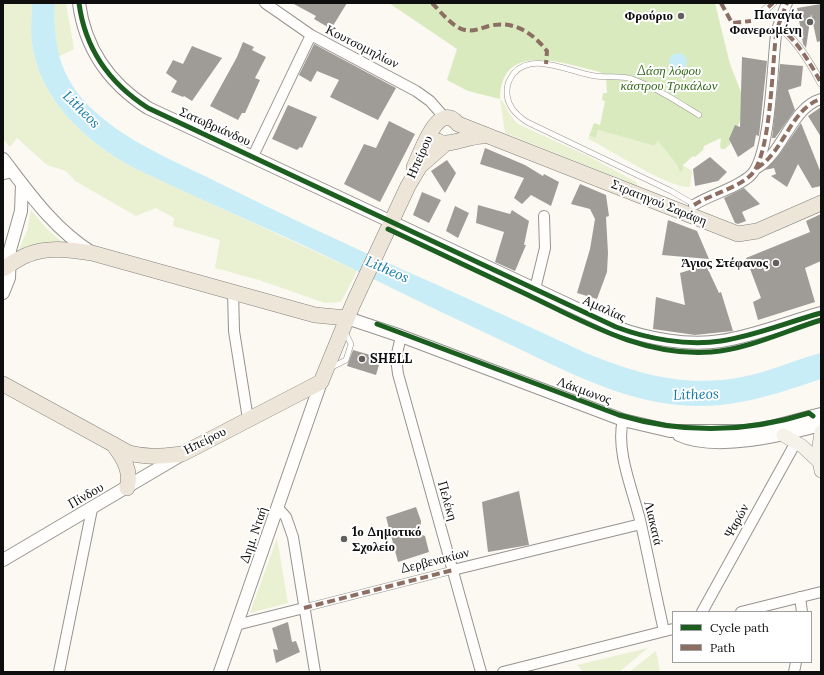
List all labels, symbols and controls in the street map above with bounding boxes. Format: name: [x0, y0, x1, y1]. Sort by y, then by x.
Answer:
place label: Παναγία Φανερωμένη: [729, 7, 802, 38]
place label: Φρούριο: [625, 8, 673, 24]
marker: Φρούριο: [676, 11, 686, 21]
marker: Παναγία Φανερωμένη: [805, 17, 815, 27]
street label: Κουτσομηλίων: [323, 22, 401, 72]
park label: Δάση λόφου κάστρου Τρικάλων: [621, 63, 717, 94]
water label: Litheos: [59, 88, 103, 132]
street label: Σατωβριάνδου: [177, 104, 253, 150]
street label: Ηπείρου: [404, 133, 436, 181]
street label: Στρατηγού Σαράφη: [609, 177, 709, 229]
water label: Litheos: [363, 253, 411, 287]
place label: Άγιος Στέφανος: [681, 255, 768, 271]
marker: Άγιος Στέφανος: [771, 258, 781, 268]
street label: Αμαλίας: [580, 293, 628, 325]
place label: SHELL: [370, 351, 412, 367]
marker: SHELL: [357, 354, 367, 364]
street label: Λάκμωνος: [555, 374, 613, 408]
water label: Litheos: [673, 386, 719, 404]
street label: Ηπείρου: [181, 424, 229, 458]
street label: Πελέκη: [434, 479, 460, 523]
street label: Πίνδου: [66, 480, 106, 512]
street label: Λιακατά: [640, 499, 666, 547]
street label: Ψαρών: [721, 501, 753, 541]
street label: Δημ. Νταή: [237, 505, 271, 565]
place label: 1ο Δημοτικό Σχολείο: [352, 524, 421, 555]
marker: 1ο Δημοτικό Σχολείο: [339, 534, 349, 544]
street label: Δερβενακίων: [399, 545, 471, 577]
legend: [672, 611, 812, 663]
text: Cycle path: [710, 620, 769, 635]
text: Path: [710, 640, 735, 655]

